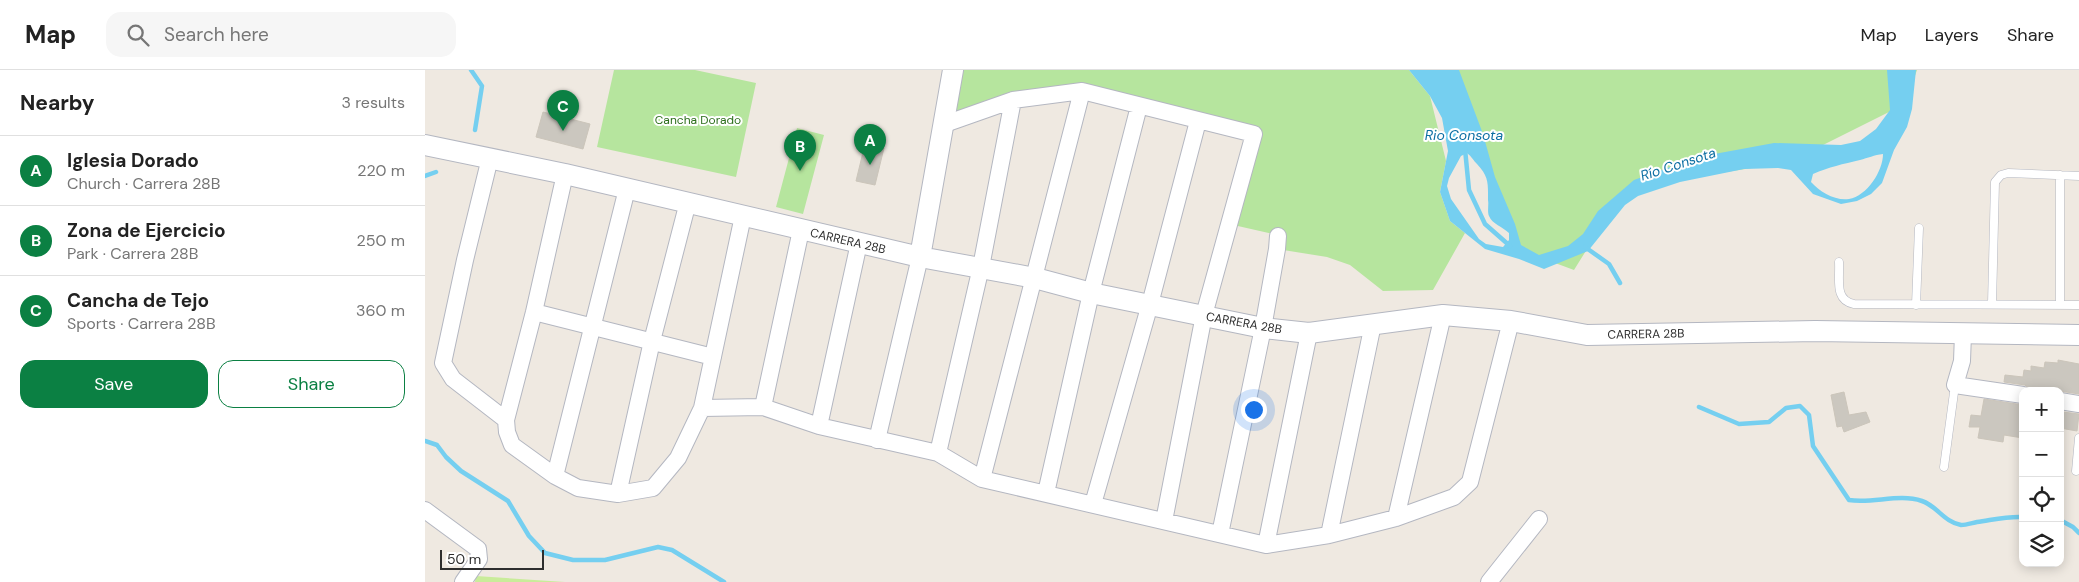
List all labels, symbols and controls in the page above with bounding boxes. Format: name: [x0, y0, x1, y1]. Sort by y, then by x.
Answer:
search box: [106, 12, 456, 57]
text: Map: [25, 19, 76, 50]
icon: search: [124, 21, 152, 49]
text: Search here: [164, 22, 269, 47]
text: Map: [1861, 23, 1897, 47]
text: Layers: [1925, 23, 1979, 47]
text: Share: [2007, 23, 2054, 47]
text: Nearby: [20, 89, 94, 117]
pin: C: [547, 90, 579, 131]
text: 3 results: [342, 92, 405, 113]
park label: Cancha Dorado: [655, 112, 741, 128]
pin: A: [854, 124, 886, 165]
water label: Rio Consota: [1425, 126, 1504, 144]
pin: B: [784, 130, 816, 171]
water label: Río Consota: [1638, 143, 1718, 185]
text: Iglesia Dorado: [67, 148, 199, 173]
text: A: [30, 160, 42, 181]
text: 220 m: [357, 160, 405, 181]
text: Church · Carrera 28B: [67, 173, 221, 194]
text: Zona de Ejercicio: [67, 218, 226, 243]
street label: CARRERA 28B: [809, 225, 887, 257]
text: B: [31, 230, 41, 251]
text: 250 m: [357, 230, 405, 251]
text: Park · Carrera 28B: [67, 243, 198, 264]
text: Cancha de Tejo: [67, 288, 209, 313]
text: C: [30, 300, 42, 321]
text: 360 m: [356, 300, 405, 321]
street label: CARRERA 28B: [1205, 308, 1283, 338]
text: Sports · Carrera 28B: [67, 313, 216, 334]
street label: CARRERA 28B: [1607, 325, 1685, 343]
button: Save: [20, 360, 208, 408]
button: Share: [218, 360, 405, 408]
map controls: [2019, 387, 2064, 567]
button: +: [2019, 387, 2064, 432]
your location: [1241, 397, 1267, 423]
button: −: [2019, 432, 2064, 477]
button: locate: [2019, 477, 2064, 522]
button: layers: [2019, 522, 2064, 567]
scale bar: [440, 547, 544, 570]
text: 50 m: [447, 550, 481, 568]

